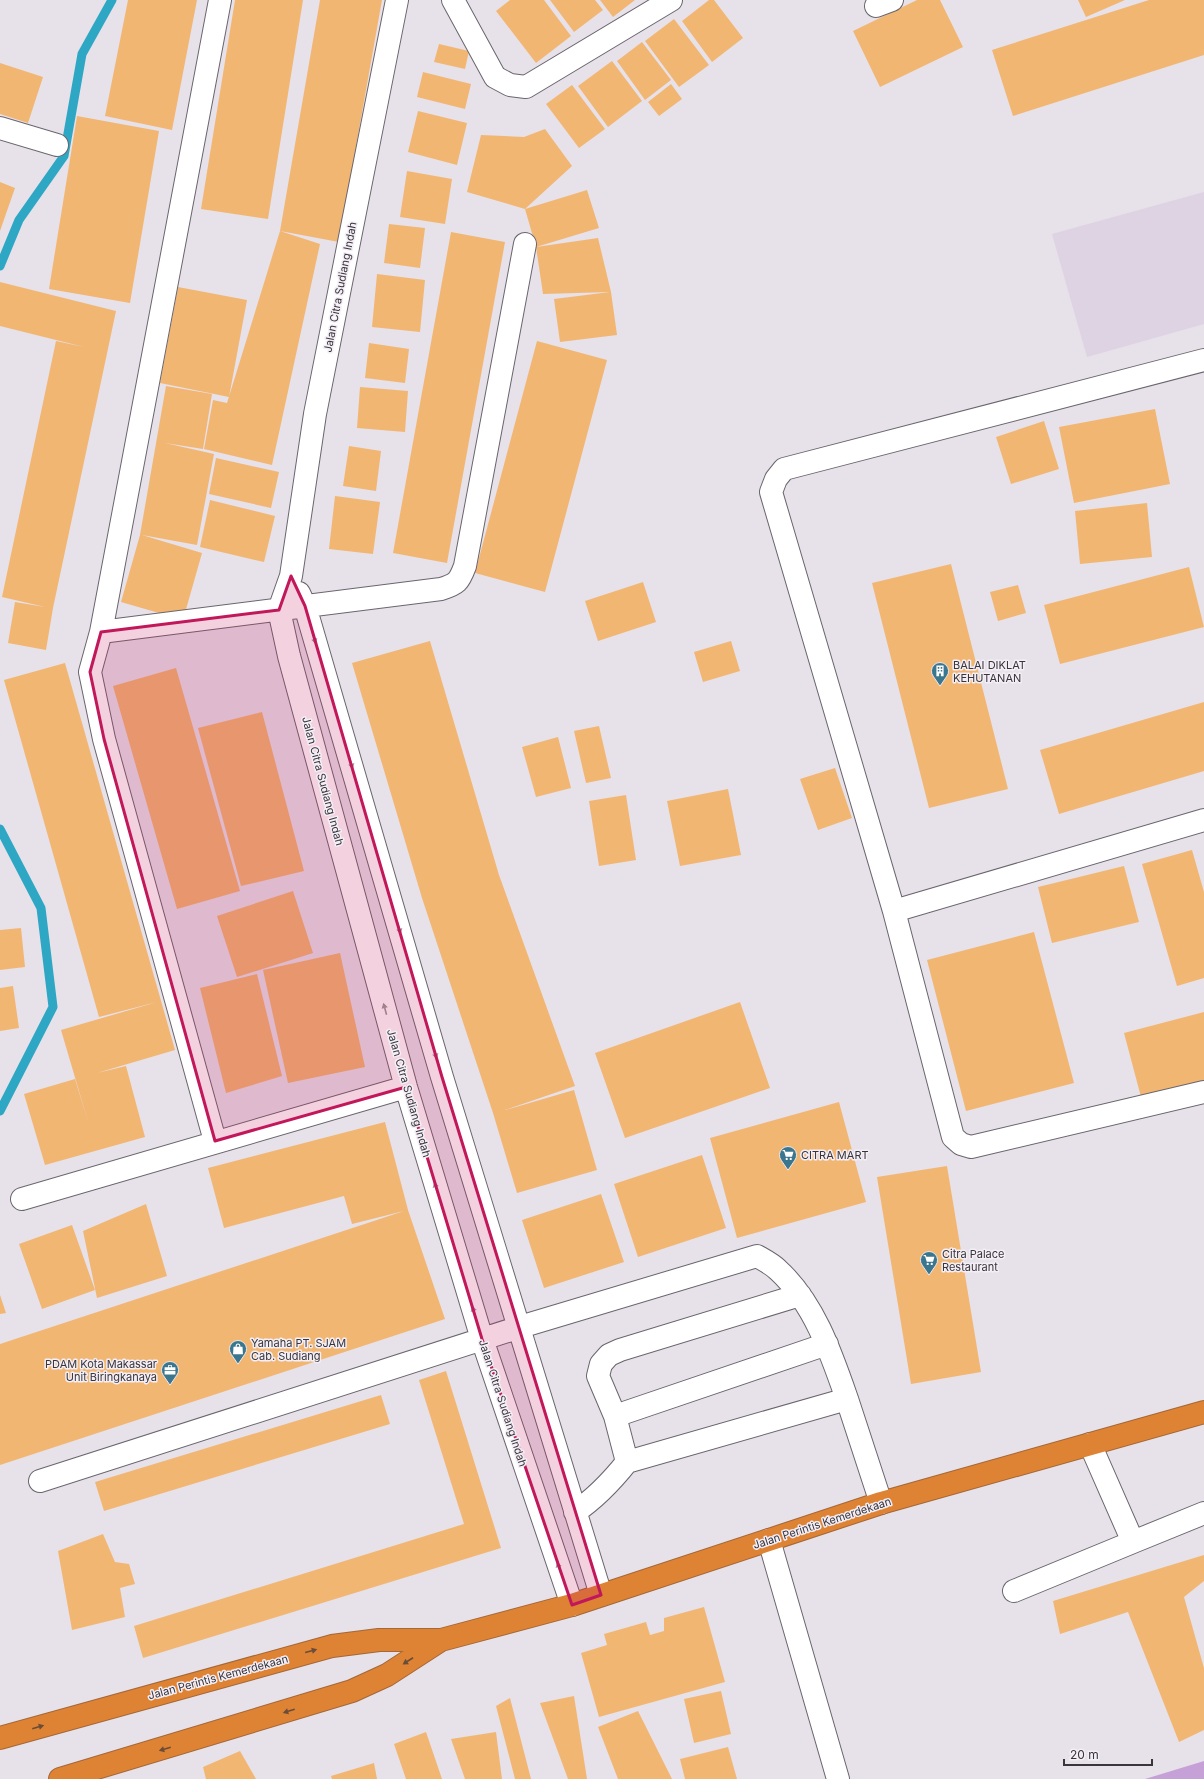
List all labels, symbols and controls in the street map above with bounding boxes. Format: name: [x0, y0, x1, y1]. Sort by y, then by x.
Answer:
street label: Jalan Citra Sudiang Indah: [320, 220, 360, 354]
one-way arrow: [311, 633, 317, 645]
place label: BALAI DIKLAT KEHUTANAN: [953, 658, 1026, 685]
building icon: BALAI DIKLAT KEHUTANAN: [930, 661, 950, 686]
street label: Jalan Citra Sudiang Indah: [299, 715, 347, 847]
one-way arrow: [348, 758, 354, 770]
one-way arrow: [396, 923, 402, 935]
one-way arrow: [382, 1003, 388, 1015]
street label: Jalan Citra Sudiang Indah: [384, 1027, 434, 1159]
one-way arrow: [432, 1048, 438, 1060]
supermarket icon: CITRA MART: [778, 1145, 798, 1170]
place label: CITRA MART: [801, 1148, 869, 1162]
one-way arrow: [433, 1181, 439, 1193]
place label: Citra Palace Restaurant: [942, 1247, 1004, 1274]
supermarket icon: Citra Palace Restaurant: [919, 1250, 939, 1275]
one-way arrow: [471, 1306, 477, 1318]
place label: Yamaha PT. SJAM Cab. Sudiang: [251, 1336, 346, 1363]
street label: Jalan Citra Sudiang Indah: [476, 1338, 530, 1468]
shop icon: Yamaha PT. SJAM Cab. Sudiang: [228, 1339, 248, 1364]
place label: PDAM Kota Makassar Unit Biringkanaya: [45, 1357, 157, 1384]
office icon: PDAM Kota Makassar Unit Biringkanaya: [160, 1360, 180, 1385]
street label: Jalan Perintis Kemerdekaan: [751, 1494, 893, 1552]
one-way arrow: [556, 1562, 562, 1574]
one-way arrow: [305, 1648, 317, 1654]
street label: Jalan Perintis Kemerdekaan: [146, 1652, 290, 1702]
one-way arrow: [403, 1657, 413, 1665]
one-way arrow: [283, 1708, 295, 1714]
one-way arrow: [32, 1724, 44, 1730]
scale bar: [1064, 1741, 1152, 1767]
one-way arrow: [158, 1746, 170, 1752]
text: 20 m: [1070, 1747, 1099, 1762]

